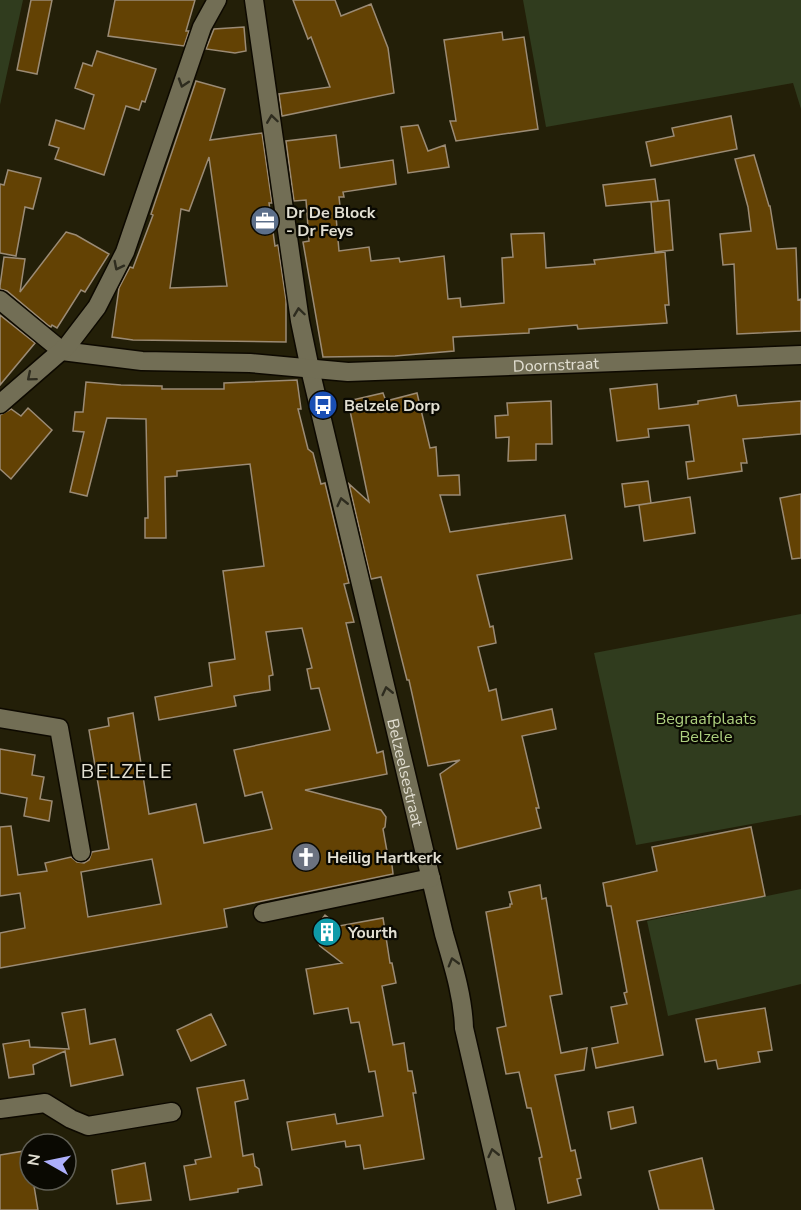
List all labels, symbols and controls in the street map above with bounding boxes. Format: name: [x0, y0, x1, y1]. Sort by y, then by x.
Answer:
one-way arrow: [178, 77, 191, 88]
one-way arrow: [266, 114, 278, 123]
place label: Dr De Block - Dr Feys: [286, 202, 376, 242]
office icon: Dr De Block - Dr Feys: [249, 205, 281, 237]
one-way arrow: [113, 260, 125, 271]
one-way arrow: [294, 307, 306, 316]
street label: Doornstraat: [512, 353, 600, 378]
one-way arrow: [27, 370, 38, 381]
bus stop icon: Belzele Dorp: [307, 389, 339, 421]
place label: Belzele Dorp: [344, 395, 440, 417]
one-way arrow: [336, 497, 349, 507]
one-way arrow: [382, 686, 395, 696]
park label: Begraafplaats Belzele: [656, 708, 756, 748]
street label: Belzeelsestraat: [381, 716, 428, 830]
district label: BELZELE: [81, 758, 173, 785]
church icon: Heilig Hartkerk: [290, 841, 322, 873]
place label: Heilig Hartkerk: [327, 847, 442, 869]
building icon: Yourth: [311, 916, 343, 948]
place label: Yourth: [347, 922, 397, 944]
one-way arrow: [448, 958, 460, 968]
north arrow: [18, 1132, 78, 1192]
one-way arrow: [487, 1148, 500, 1158]
text: N: [22, 1152, 46, 1167]

